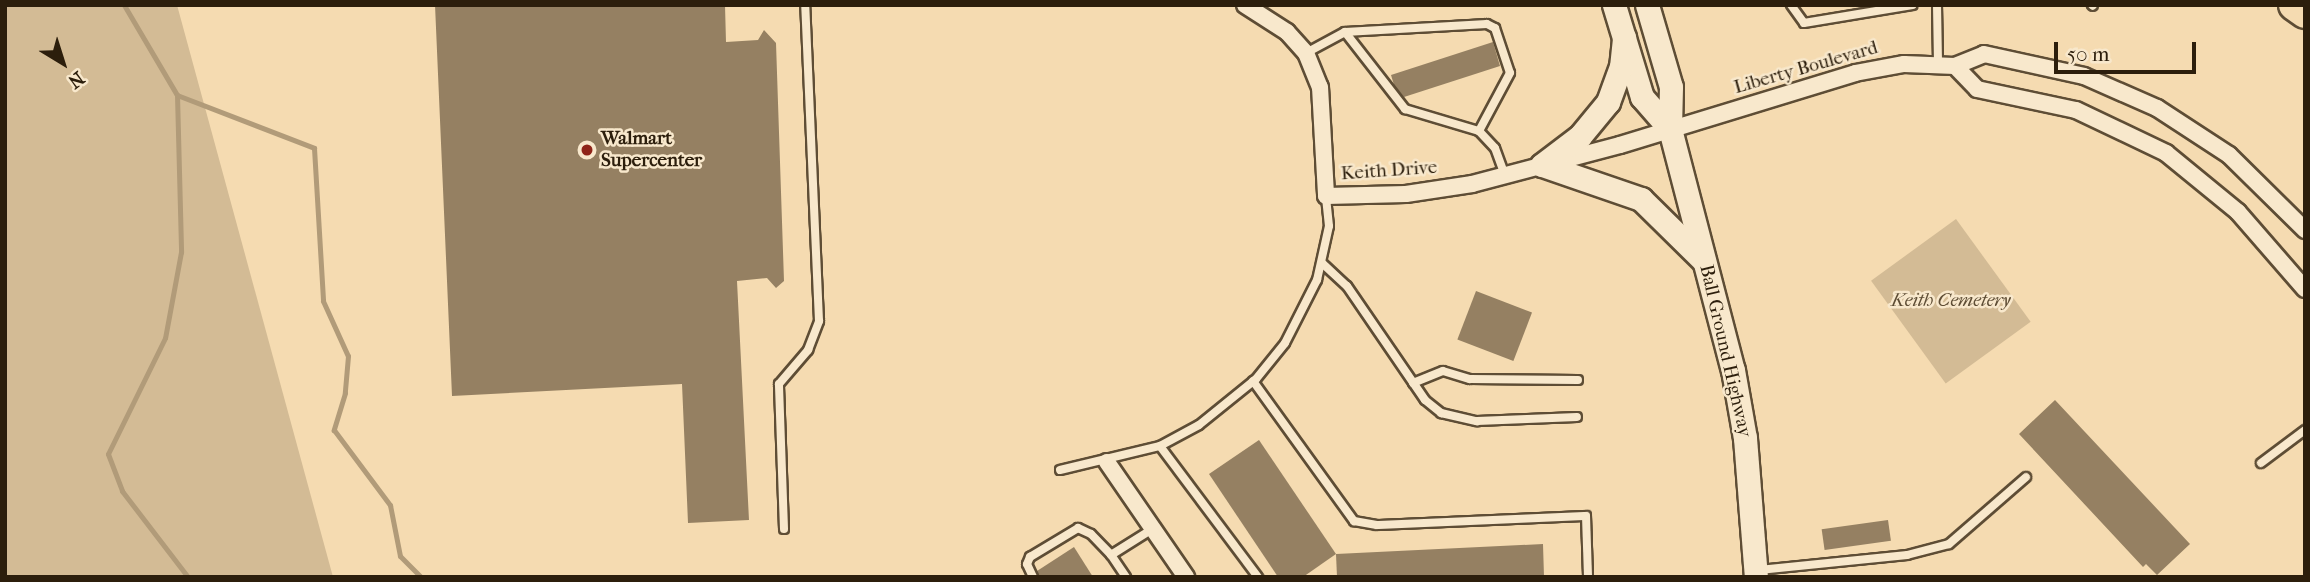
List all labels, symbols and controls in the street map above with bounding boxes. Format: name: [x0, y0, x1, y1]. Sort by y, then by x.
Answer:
north arrow: [28, 28, 98, 98]
scale bar: [2058, 28, 2200, 72]
street label: Liberty Boulevard: [1731, 37, 1881, 99]
text: 50 m: [2067, 42, 2110, 66]
text: N: [63, 66, 88, 93]
place label: Walmart Supercenter: [601, 128, 702, 172]
marker: Walmart Supercenter: [579, 142, 595, 158]
street label: Keith Drive: [1340, 156, 1438, 186]
street label: Ball Ground Highway: [1694, 263, 1756, 439]
park label: Keith Cemetery: [1891, 290, 2011, 312]

